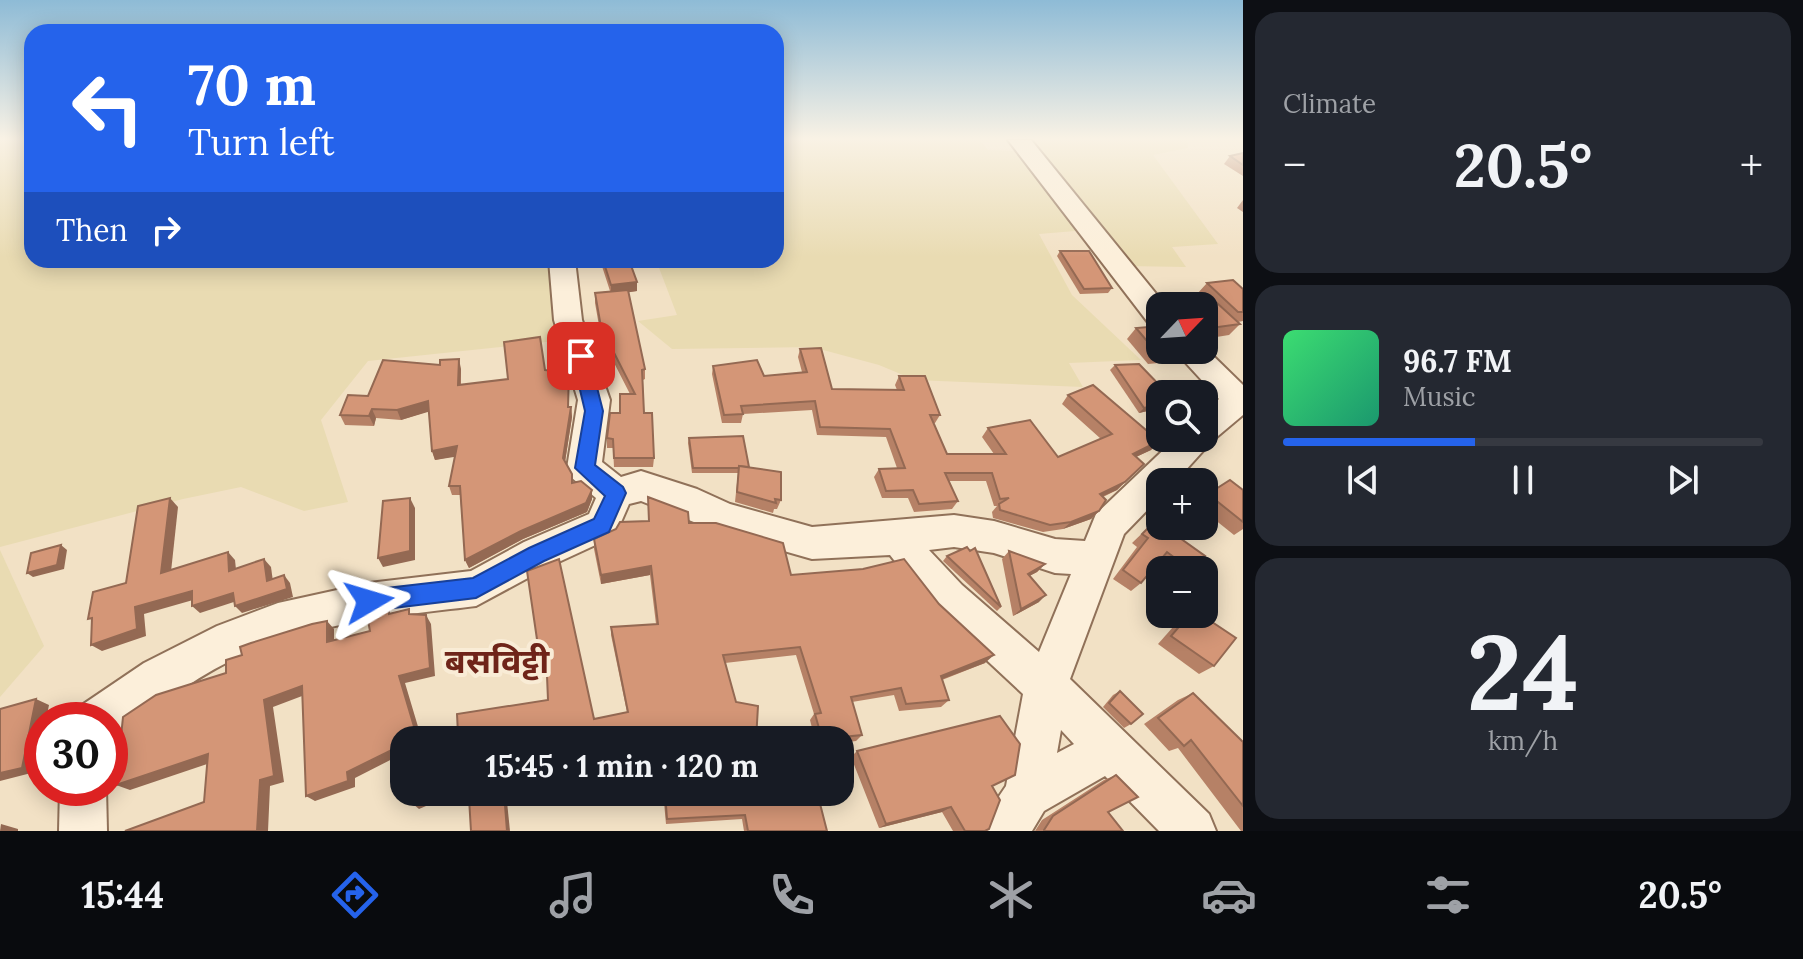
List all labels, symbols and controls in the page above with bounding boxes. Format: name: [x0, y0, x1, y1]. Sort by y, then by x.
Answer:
text: 70 m: [188, 49, 316, 120]
icon: left: [56, 56, 160, 160]
text: Climate: [1283, 87, 1376, 120]
text: Turn left: [188, 119, 335, 165]
text: 20.5°: [1454, 127, 1592, 203]
text: −: [1283, 137, 1306, 193]
text: +: [1740, 137, 1763, 193]
icon: right: [144, 208, 188, 252]
text: Then: [56, 211, 128, 249]
north arrow: [1146, 292, 1218, 364]
map controls: [1146, 292, 1218, 628]
pin: [547, 322, 615, 390]
icon: arrive: [559, 334, 603, 378]
text: 96.7 FM: [1403, 342, 1512, 380]
button: search: [1146, 380, 1218, 452]
text: Music: [1403, 380, 1476, 413]
icon: previous: [1341, 458, 1385, 502]
icon: pause: [1501, 458, 1545, 502]
icon: next: [1661, 458, 1705, 502]
button: +: [1146, 468, 1218, 540]
button: −: [1146, 556, 1218, 628]
position arrow: [327, 559, 411, 643]
text: 24: [1467, 605, 1579, 738]
district label: बसविट्टी: [445, 639, 550, 682]
speed limit sign: 30: [24, 702, 128, 806]
text: km/h: [1488, 724, 1558, 757]
text: 15:45 · 1 min · 120 m: [486, 747, 758, 785]
icon: directions: [327, 867, 383, 923]
icon: music: [545, 867, 601, 923]
icon: phone: [764, 867, 820, 923]
icon: climate: [983, 867, 1039, 923]
icon: car: [1201, 867, 1257, 923]
icon: filters: [1420, 867, 1476, 923]
text: 15:44: [81, 872, 164, 918]
text: 20.5°: [1639, 872, 1722, 918]

